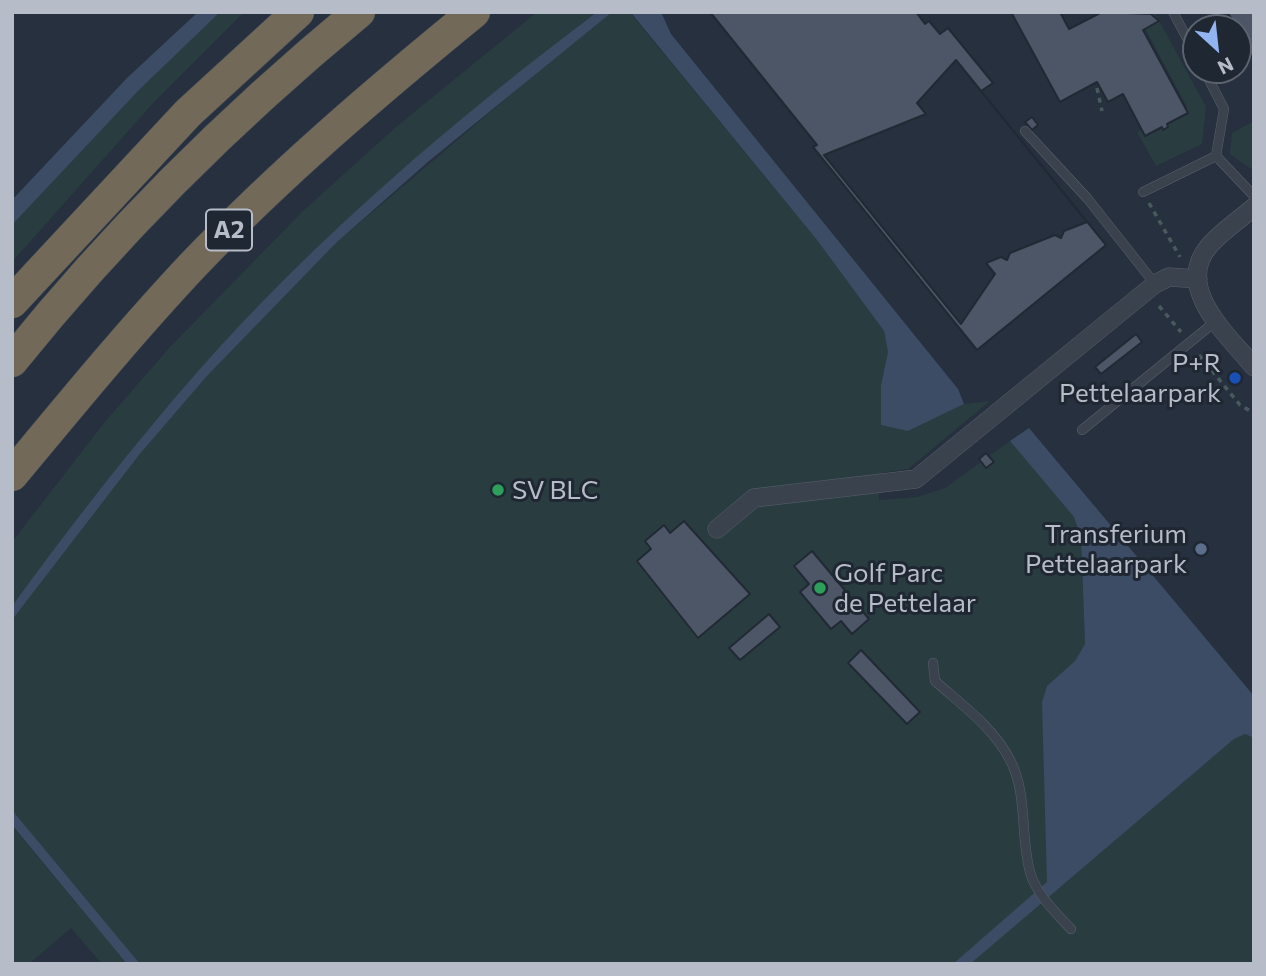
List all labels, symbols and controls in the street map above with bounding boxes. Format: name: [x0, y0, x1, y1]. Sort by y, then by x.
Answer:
north arrow: [1182, 14, 1252, 84]
text: N: [1214, 53, 1237, 80]
road number: A2: [206, 210, 252, 250]
place label: P+R Pettelaarpark: [1059, 347, 1221, 408]
marker: P+R Pettelaarpark: [1227, 370, 1243, 386]
place label: SV BLC: [512, 474, 599, 506]
marker: SV BLC: [490, 482, 506, 498]
place label: Transferium Pettelaarpark: [1025, 518, 1187, 580]
marker: Transferium Pettelaarpark: [1193, 541, 1209, 557]
place label: Golf Parc de Pettelaar: [834, 557, 976, 618]
marker: Golf Parc de Pettelaar: [812, 580, 828, 596]

